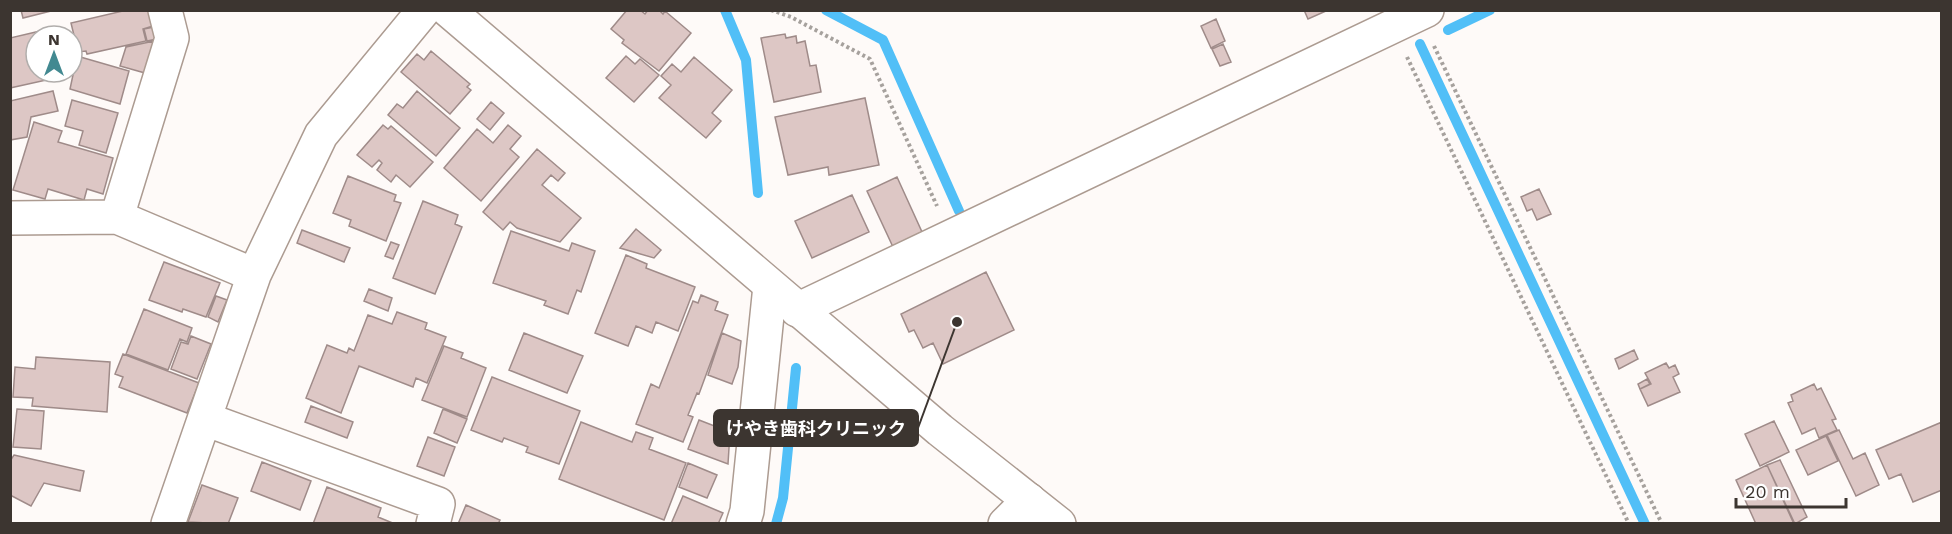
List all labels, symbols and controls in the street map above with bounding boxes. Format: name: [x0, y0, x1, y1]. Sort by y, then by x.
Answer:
north arrow: [24, 24, 84, 84]
text: N: [48, 30, 60, 49]
callout: けやき歯科クリニック: [714, 410, 918, 446]
text: けやき歯科クリニック: [726, 418, 906, 439]
scale bar: [1736, 471, 1846, 509]
text: 20 m: [1745, 481, 1790, 502]

